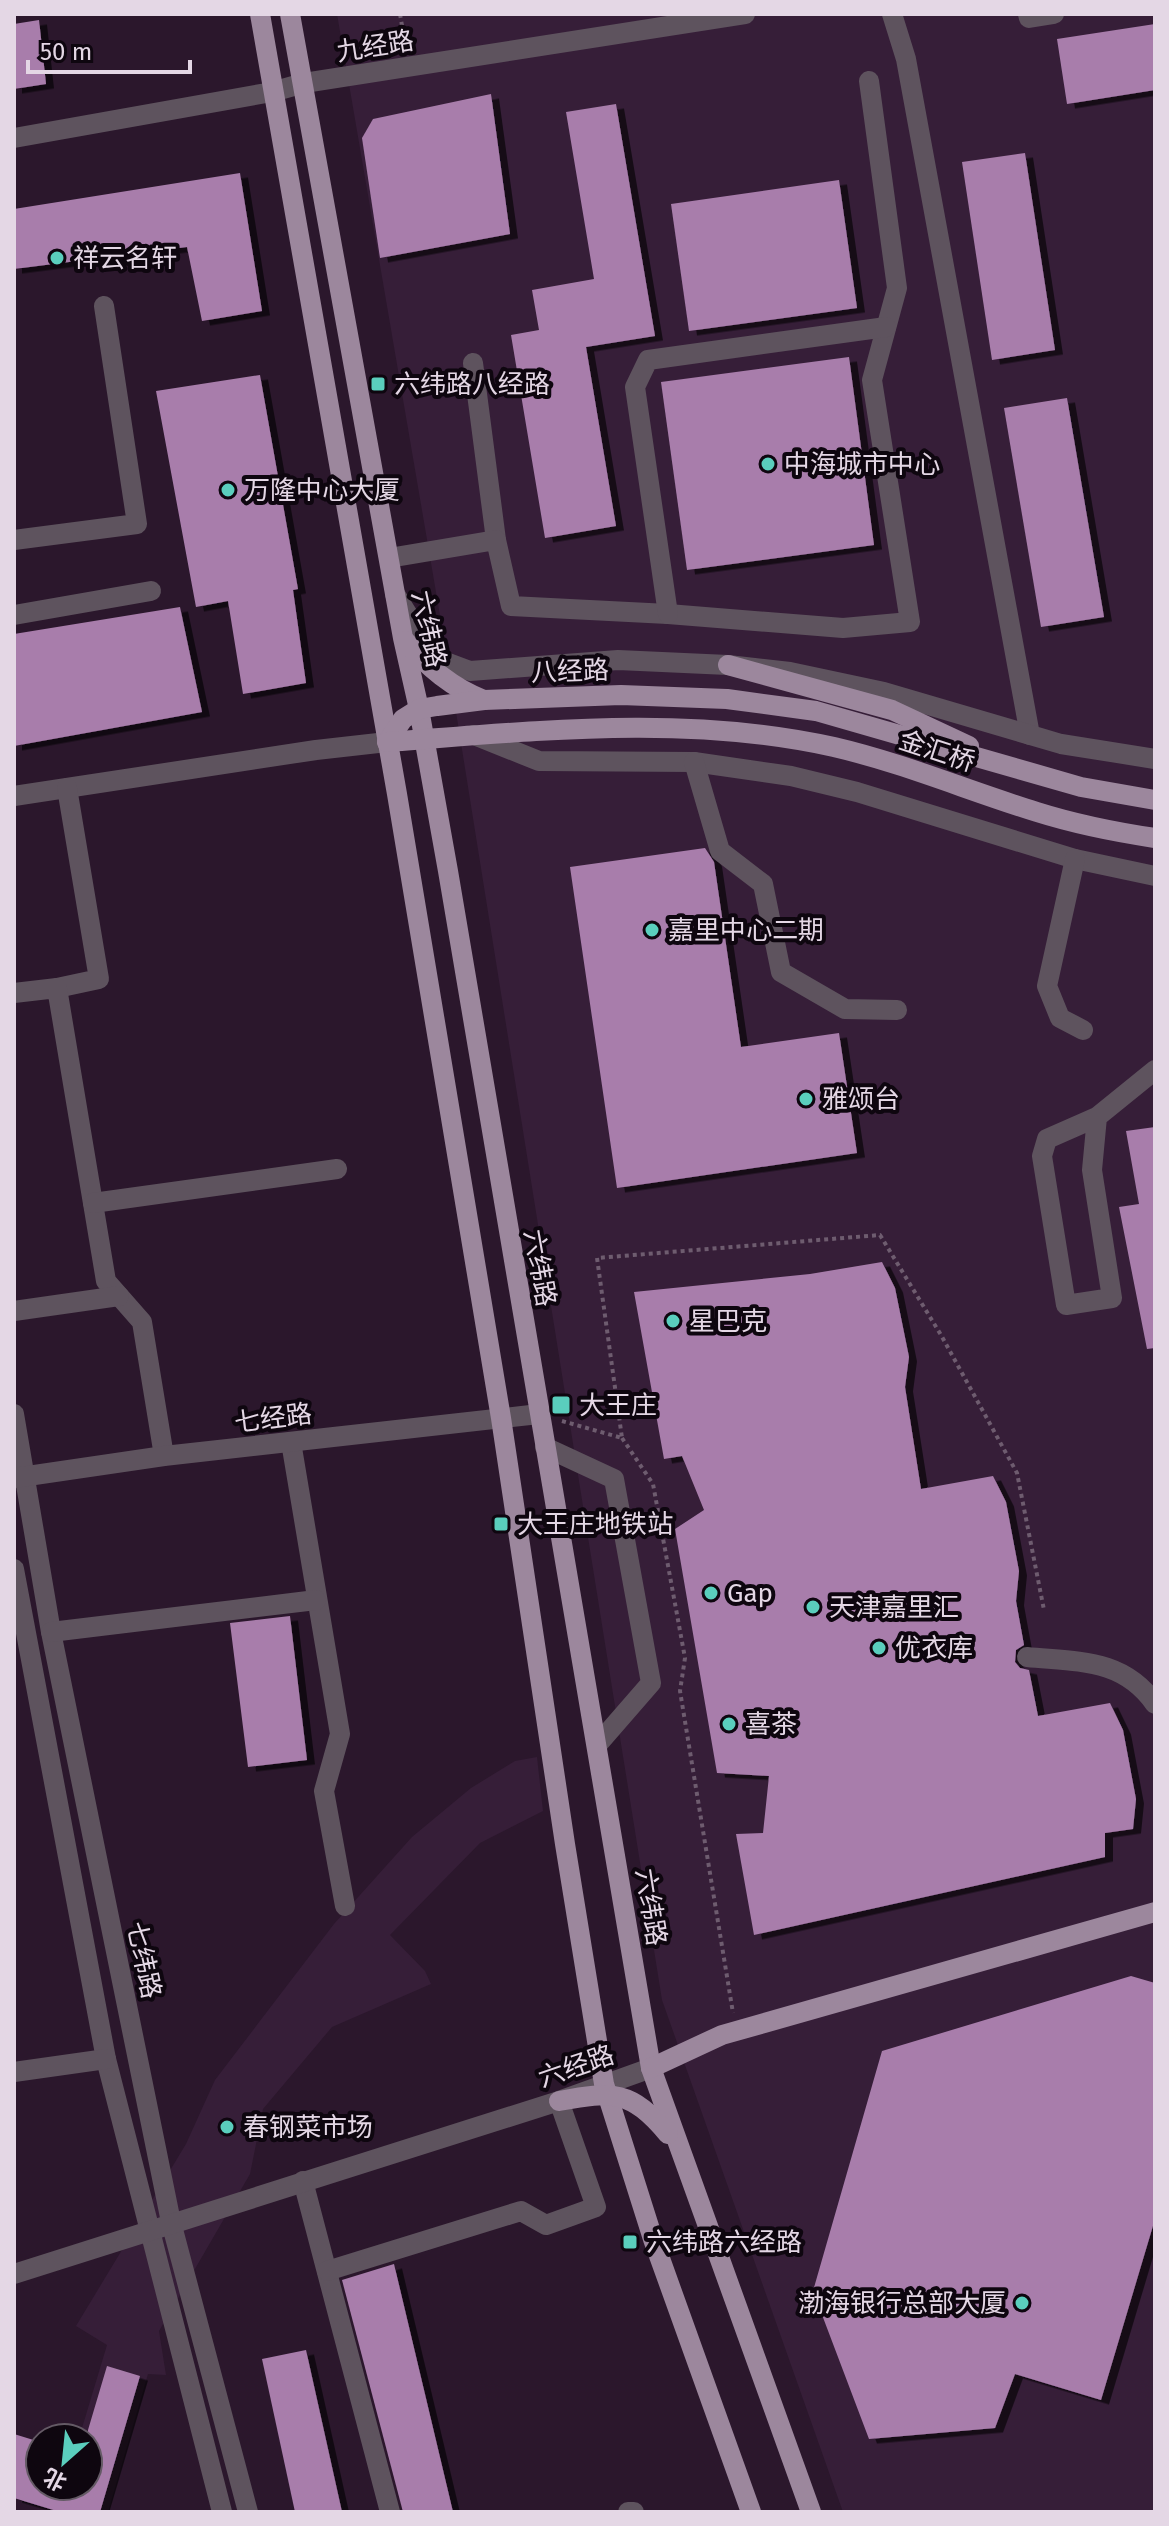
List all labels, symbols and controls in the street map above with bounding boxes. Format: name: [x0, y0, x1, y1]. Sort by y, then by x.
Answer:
scale bar: [28, 24, 190, 74]
street label: 九经路: [334, 25, 416, 68]
text: 50 m: [40, 38, 92, 66]
place label: 祥云名轩: [73, 243, 177, 274]
marker: 祥云名轩: [48, 249, 66, 267]
place label: 六纬路八经路: [394, 369, 550, 400]
marker: 六纬路八经路: [369, 375, 387, 393]
place label: 中海城市中心: [784, 449, 940, 480]
marker: 中海城市中心: [759, 455, 777, 473]
place label: 万隆中心大厦: [244, 475, 400, 506]
marker: 万隆中心大厦: [219, 481, 237, 499]
street label: 六纬路: [405, 588, 452, 670]
street label: 八经路: [530, 655, 610, 688]
street label: 金汇桥: [895, 725, 979, 778]
place label: 嘉里中心二期: [668, 915, 824, 946]
marker: 嘉里中心二期: [643, 921, 661, 939]
place label: 雅颂台: [822, 1084, 900, 1115]
marker: 雅颂台: [797, 1090, 815, 1108]
street label: 六纬路: [517, 1227, 562, 1309]
place label: 星巴克: [689, 1306, 767, 1337]
marker: 星巴克: [664, 1312, 682, 1330]
place label: 大王庄: [579, 1390, 657, 1421]
marker: 大王庄: [550, 1394, 572, 1416]
street label: 七经路: [232, 1398, 314, 1439]
place label: 大王庄地铁站: [517, 1509, 673, 1540]
marker: 大王庄地铁站: [492, 1515, 510, 1533]
place label: Gap: [727, 1578, 773, 1609]
marker: Gap: [702, 1584, 720, 1602]
place label: 天津嘉里汇: [829, 1592, 959, 1623]
marker: 天津嘉里汇: [804, 1598, 822, 1616]
place label: 优衣库: [895, 1633, 973, 1664]
marker: 优衣库: [870, 1639, 888, 1657]
place label: 喜茶: [745, 1709, 797, 1740]
marker: 喜茶: [720, 1715, 738, 1733]
street label: 六纬路: [629, 1866, 672, 1948]
street label: 七纬路: [120, 1919, 167, 2001]
street label: 六经路: [534, 2039, 618, 2094]
place label: 春钢菜市场: [243, 2112, 373, 2143]
marker: 春钢菜市场: [218, 2118, 236, 2136]
place label: 六纬路六经路: [646, 2227, 802, 2258]
marker: 六纬路六经路: [621, 2233, 639, 2251]
place label: 渤海银行总部大厦: [798, 2288, 1006, 2319]
marker: 渤海银行总部大厦: [1013, 2294, 1031, 2312]
north arrow: [24, 2422, 104, 2502]
text: 北: [39, 2462, 71, 2496]

